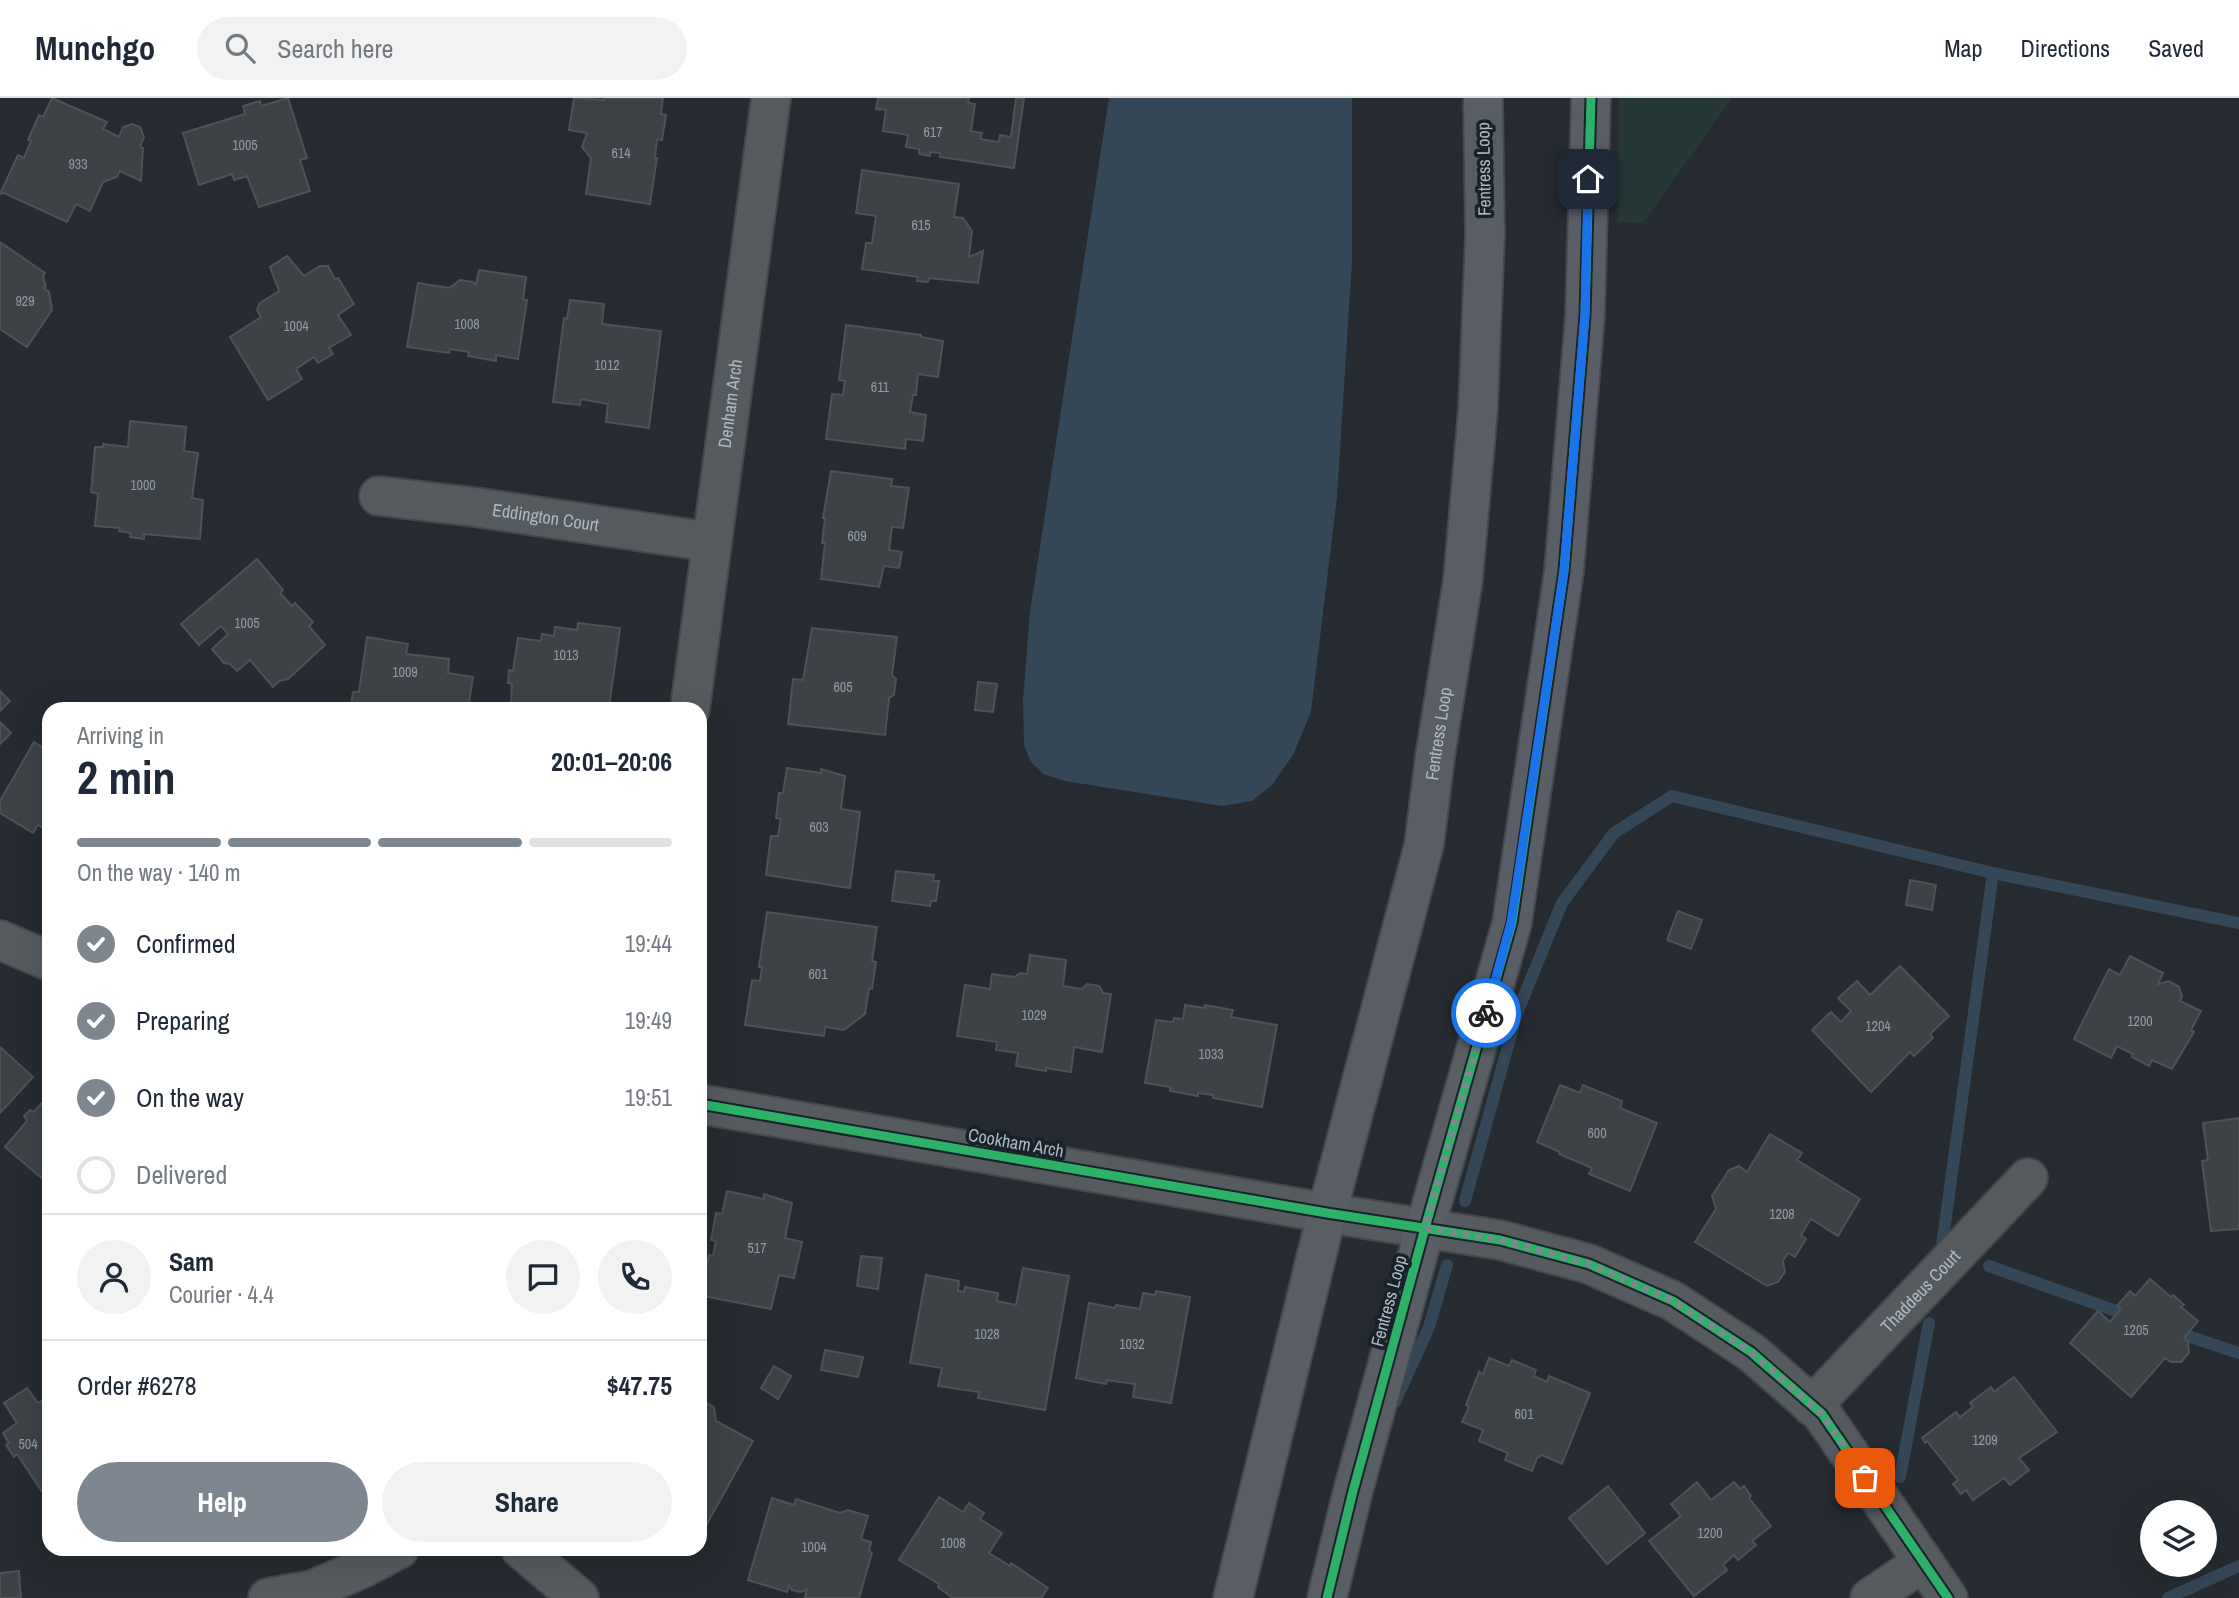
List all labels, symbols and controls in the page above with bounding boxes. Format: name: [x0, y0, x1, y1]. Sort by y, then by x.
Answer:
search box: [197, 17, 687, 80]
text: Munchgo: [35, 26, 155, 70]
icon: search: [221, 29, 259, 67]
text: Search here: [277, 31, 393, 66]
text: Map: [1944, 32, 1982, 64]
text: Directions: [2020, 32, 2110, 64]
text: Saved: [2148, 32, 2204, 64]
street label: Fentress Loop: [1470, 122, 1497, 216]
house number: 617: [923, 123, 943, 141]
house number: 1005: [232, 136, 258, 154]
house number: 614: [611, 144, 631, 162]
pin: [1558, 149, 1618, 209]
house number: 933: [68, 155, 88, 173]
icon: home: [1569, 160, 1607, 198]
house number: 615: [911, 216, 931, 234]
house number: 929: [15, 292, 35, 310]
house number: 1008: [454, 315, 480, 333]
house number: 1004: [283, 317, 309, 335]
house number: 1012: [594, 356, 620, 374]
street label: Denham Arch: [712, 358, 748, 450]
house number: 611: [871, 378, 890, 396]
house number: 1000: [130, 476, 156, 494]
street label: Eddington Court: [491, 497, 601, 537]
house number: 609: [847, 527, 867, 545]
house number: 1005: [234, 614, 260, 632]
house number: 1013: [553, 646, 579, 664]
house number: 1009: [392, 663, 418, 681]
house number: 605: [833, 678, 853, 696]
street label: Fentress Loop: [1419, 686, 1458, 782]
text: Arriving in: [77, 720, 164, 751]
text: 20:01–20:06: [551, 744, 672, 779]
text: 2 min: [77, 746, 176, 808]
house number: 603: [809, 818, 829, 836]
text: On the way · 140 m: [77, 857, 241, 888]
icon: check: [77, 925, 115, 963]
text: Confirmed: [136, 926, 236, 961]
text: 19:44: [625, 928, 672, 959]
house number: 601: [808, 965, 828, 983]
courier: [1451, 978, 1521, 1048]
icon: bike: [1467, 994, 1505, 1032]
icon: check: [77, 1002, 115, 1040]
text: Preparing: [136, 1003, 230, 1038]
text: 19:49: [625, 1005, 672, 1036]
house number: 1029: [1021, 1006, 1047, 1024]
house number: 1200: [2127, 1012, 2153, 1030]
house number: 1204: [1865, 1017, 1891, 1035]
house number: 1033: [1198, 1045, 1224, 1063]
icon: check: [77, 1079, 115, 1117]
text: On the way: [136, 1080, 244, 1115]
text: 19:51: [625, 1082, 672, 1113]
street label: Cookham Arch: [966, 1122, 1066, 1163]
house number: 600: [1587, 1124, 1607, 1142]
text: Delivered: [136, 1157, 227, 1192]
house number: 1208: [1769, 1205, 1795, 1223]
house number: 517: [747, 1239, 767, 1257]
button: person: [77, 1240, 151, 1314]
button: chat: [506, 1240, 580, 1314]
button: phone: [598, 1240, 672, 1314]
text: Sam: [169, 1244, 214, 1279]
street label: Thaddeus Court: [1875, 1244, 1966, 1338]
street label: Fentress Loop: [1364, 1252, 1413, 1349]
text: Courier · 4.4: [169, 1279, 274, 1310]
house number: 1205: [2123, 1321, 2149, 1339]
house number: 1028: [974, 1325, 1000, 1343]
house number: 1032: [1119, 1335, 1145, 1353]
text: Order #6278: [77, 1368, 197, 1403]
text: $47.75: [607, 1368, 672, 1403]
house number: 601: [1514, 1405, 1534, 1423]
house number: 1209: [1972, 1431, 1998, 1449]
house number: 504: [18, 1435, 38, 1453]
pin: [1835, 1448, 1895, 1508]
icon: bag: [1846, 1459, 1884, 1497]
button: Help: [77, 1462, 368, 1542]
button: Share: [382, 1462, 672, 1542]
map controls: [2140, 1500, 2217, 1577]
button: layers: [2140, 1500, 2217, 1577]
house number: 1200: [1697, 1524, 1723, 1542]
house number: 1008: [940, 1534, 966, 1552]
house number: 1004: [801, 1538, 827, 1556]

